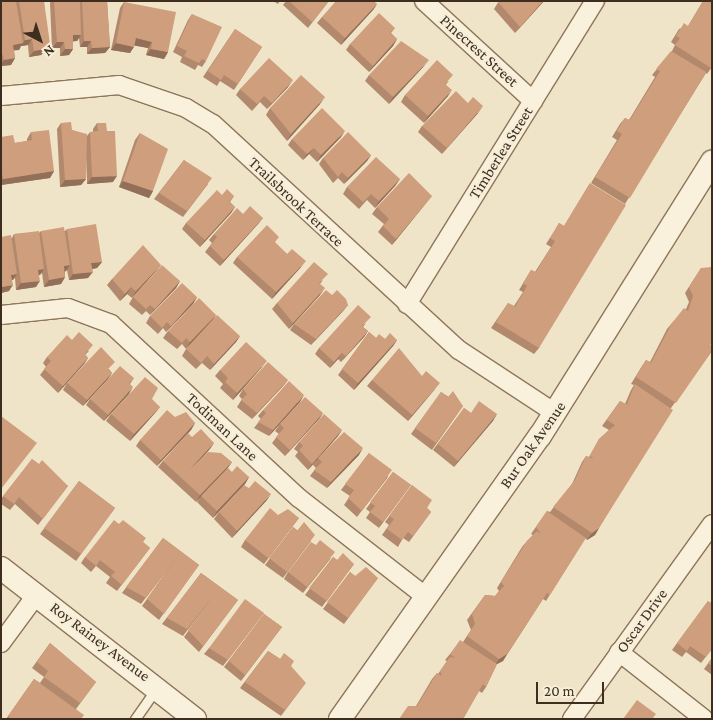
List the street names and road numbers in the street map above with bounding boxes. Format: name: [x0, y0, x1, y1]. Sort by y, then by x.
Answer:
street label: Pinecrest Street: [436, 11, 522, 91]
street label: Timberlea Street: [465, 103, 537, 203]
street label: Trailsbrook Terrace: [244, 153, 348, 251]
street label: Todiman Lane: [182, 389, 262, 465]
street label: Bur Oak Avenue: [496, 398, 570, 492]
street label: Oscar Drive: [612, 585, 672, 657]
street label: Roy Rainey Avenue: [46, 598, 154, 686]

